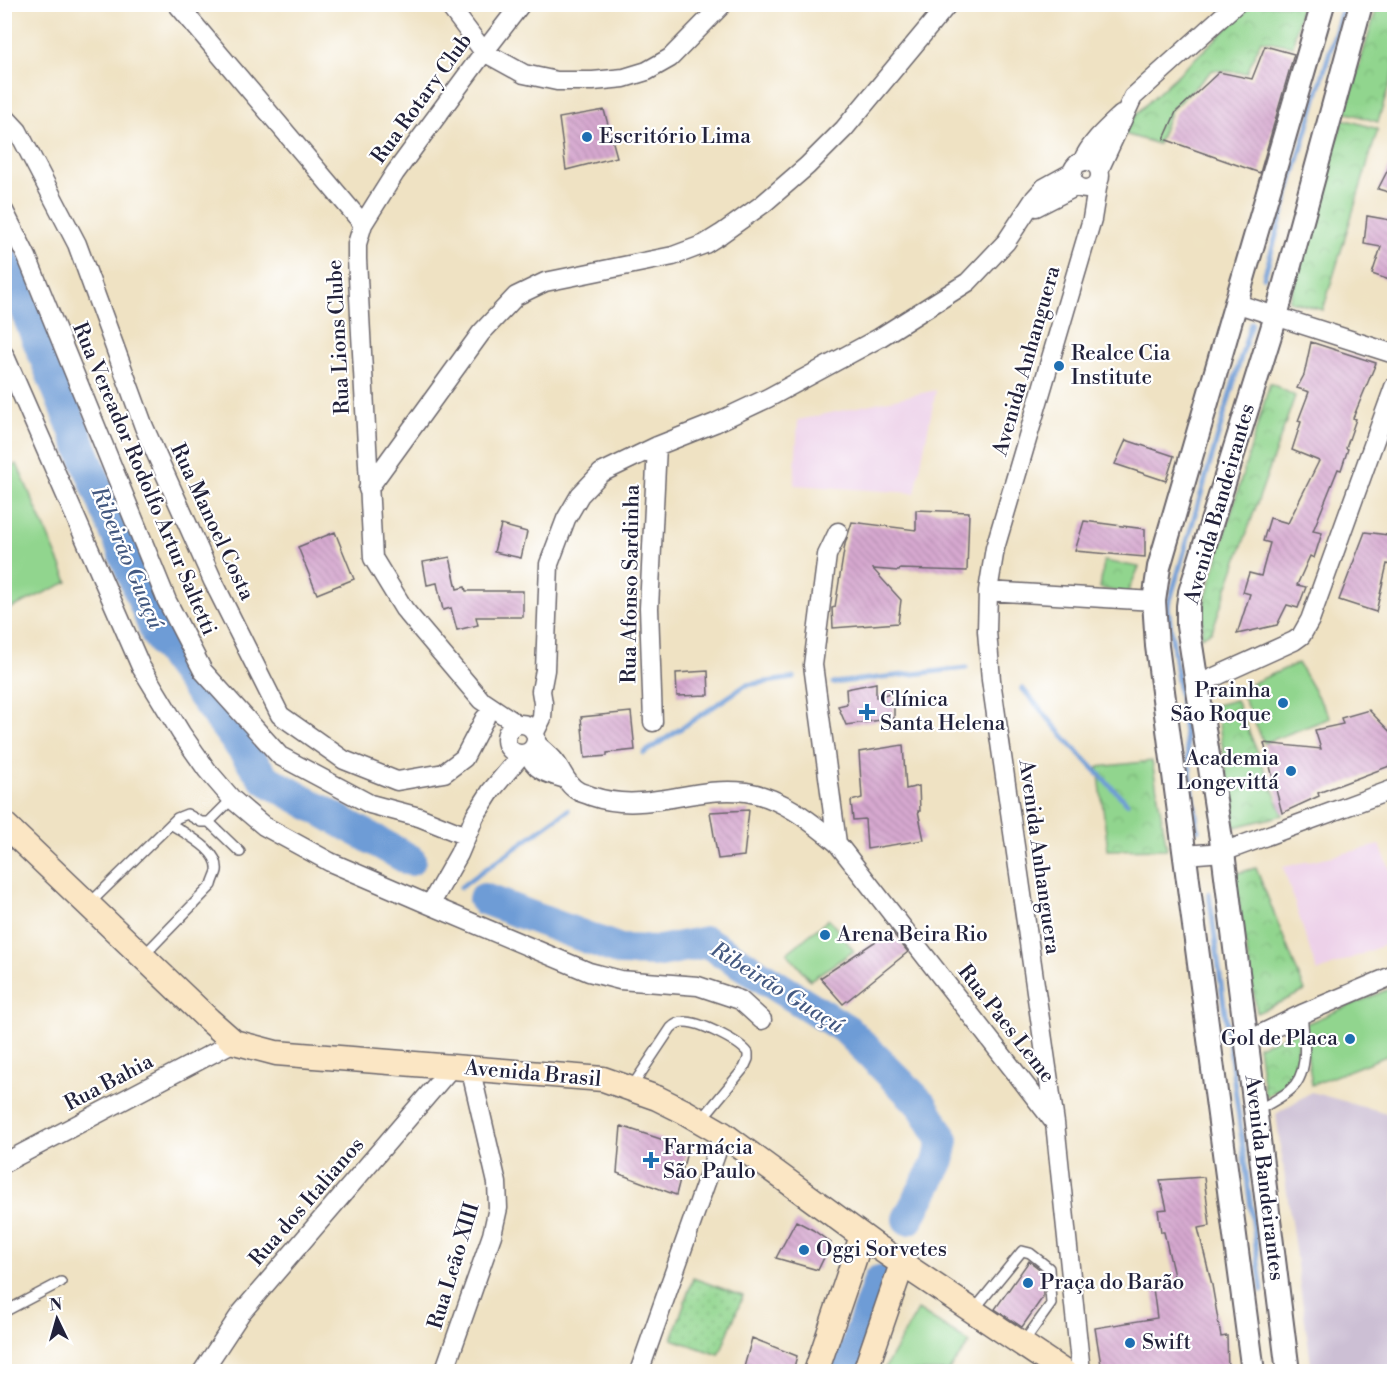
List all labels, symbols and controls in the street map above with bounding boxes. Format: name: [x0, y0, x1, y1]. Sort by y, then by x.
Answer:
street label: Rua Rotary Club: [366, 29, 478, 169]
place label: Escritório Lima: [599, 124, 751, 150]
marker: Escritório Lima: [580, 130, 594, 144]
street label: Rua Lions Clube: [322, 259, 356, 415]
street label: Avenida Anhanguera: [987, 263, 1067, 460]
street label: Rua Vereador Rodolfo Artur Saltetti: [66, 319, 222, 639]
place label: Realce Cia Institute: [1071, 341, 1171, 391]
marker: Realce Cia Institute: [1052, 359, 1066, 373]
street label: Avenida Bandeirantes: [1179, 401, 1261, 608]
street label: Rua Manoel Costa: [164, 439, 260, 605]
water label: Ribeirão Guaçú: [85, 482, 169, 634]
street label: Rua Afonso Sardinha: [616, 484, 646, 684]
place label: Prainha São Roque: [1170, 678, 1271, 728]
place label: Clínica Santa Helena: [880, 687, 1006, 737]
marker: Prainha São Roque: [1276, 696, 1290, 710]
marker: Clínica Santa Helena: [858, 703, 876, 721]
place label: Academia Longevittá: [1177, 746, 1279, 796]
street label: Avenida Anhanguera: [1012, 757, 1066, 956]
marker: Academia Longevittá: [1284, 764, 1298, 778]
place label: Arena Beira Rio: [836, 922, 988, 948]
marker: Arena Beira Rio: [818, 928, 832, 942]
water label: Ribeirão Guaçú: [705, 936, 849, 1040]
street label: Rua Paes Leme: [952, 960, 1060, 1088]
place label: Gol de Placa: [1221, 1026, 1338, 1052]
marker: Gol de Placa: [1343, 1032, 1357, 1046]
street label: Rua Bahia: [60, 1049, 158, 1117]
street label: Avenida Brasil: [463, 1055, 602, 1093]
street label: Avenida Bandeirantes: [1238, 1073, 1290, 1282]
street label: Rua dos Italianos: [244, 1132, 370, 1272]
place label: Farmácia São Paulo: [663, 1135, 756, 1185]
marker: Farmácia São Paulo: [644, 1153, 658, 1167]
street label: Rua Leão XIII: [422, 1200, 486, 1332]
place label: Oggi Sorvetes: [816, 1237, 947, 1263]
marker: Oggi Sorvetes: [797, 1243, 811, 1257]
place label: Praça do Barão: [1040, 1270, 1184, 1296]
marker: Praça do Barão: [1021, 1276, 1035, 1290]
north arrow: [27, 1289, 87, 1349]
text: N: [49, 1295, 63, 1316]
place label: Swift: [1142, 1330, 1191, 1356]
marker: Swift: [1123, 1336, 1137, 1350]

